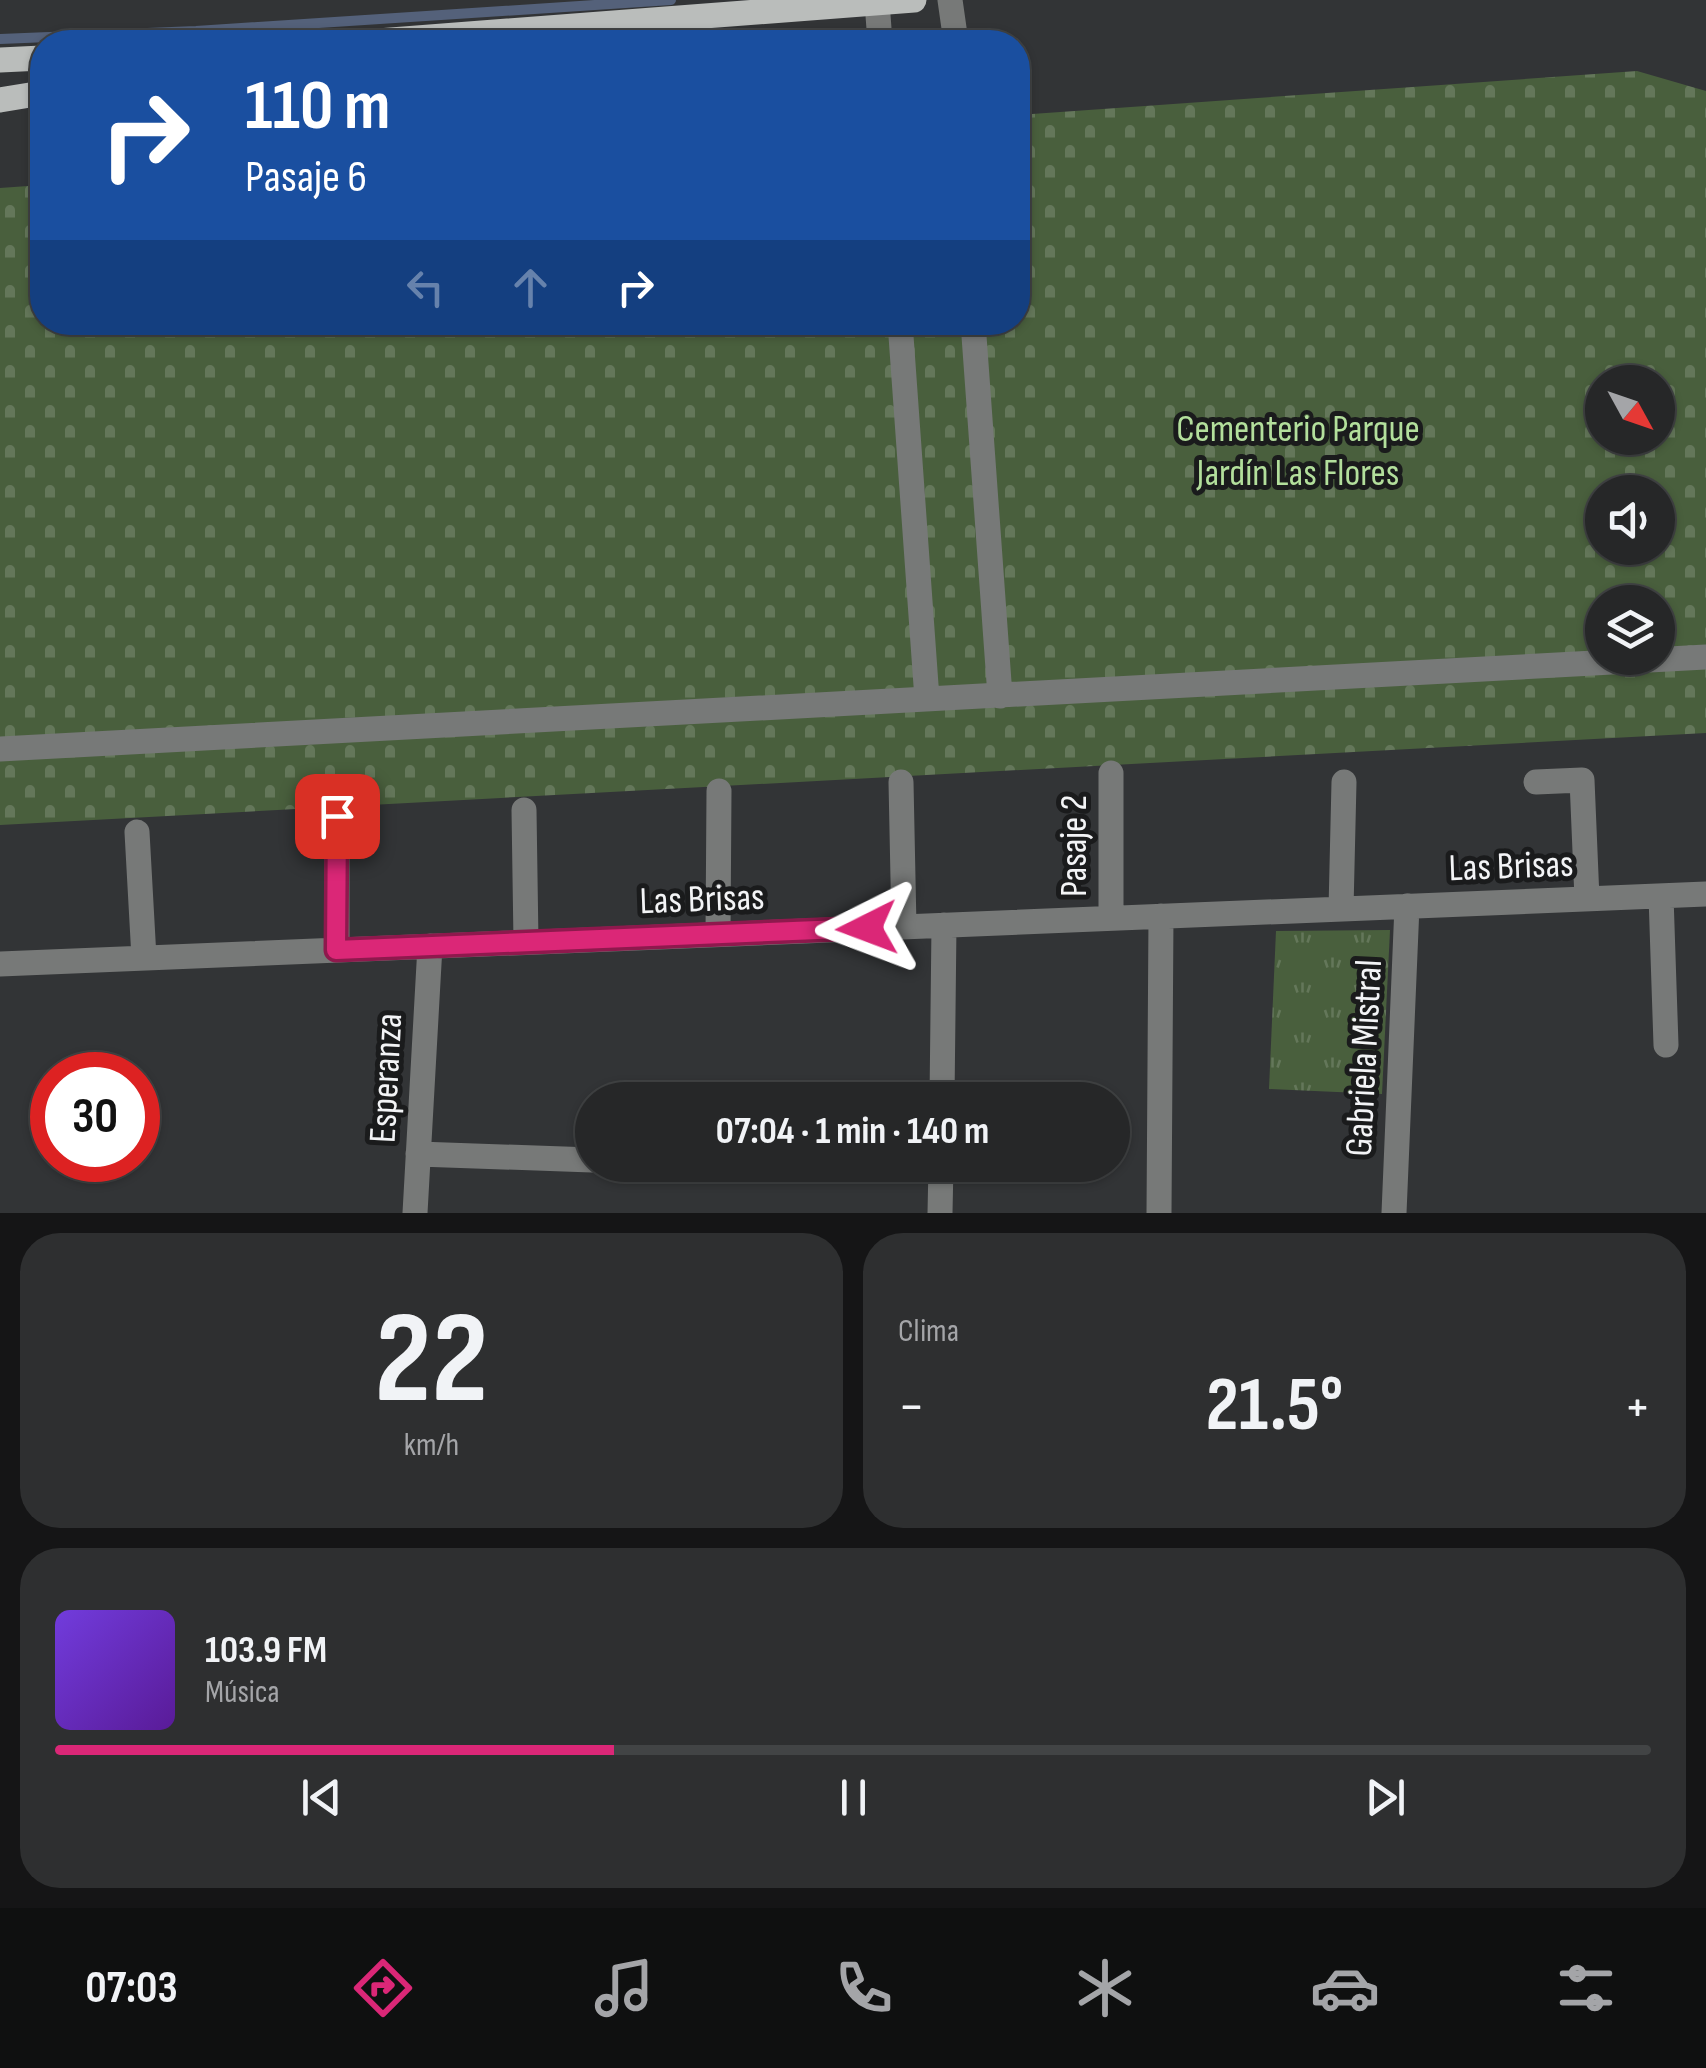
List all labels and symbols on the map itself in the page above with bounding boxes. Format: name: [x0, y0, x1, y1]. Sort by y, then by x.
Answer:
north arrow: [1585, 365, 1675, 455]
park label: Cementerio Parque Jardín Las Flores: [1176, 407, 1420, 496]
pin: [295, 774, 380, 859]
street label: Pasaje 2: [1052, 795, 1097, 897]
street label: Las Brisas: [1448, 842, 1574, 891]
street label: Las Brisas: [639, 875, 765, 924]
position arrow: [815, 876, 919, 980]
street label: Gabriela Mistral: [1337, 959, 1392, 1158]
street label: Esperanza: [361, 1012, 412, 1144]
speed limit sign: 30: [30, 1052, 160, 1182]

